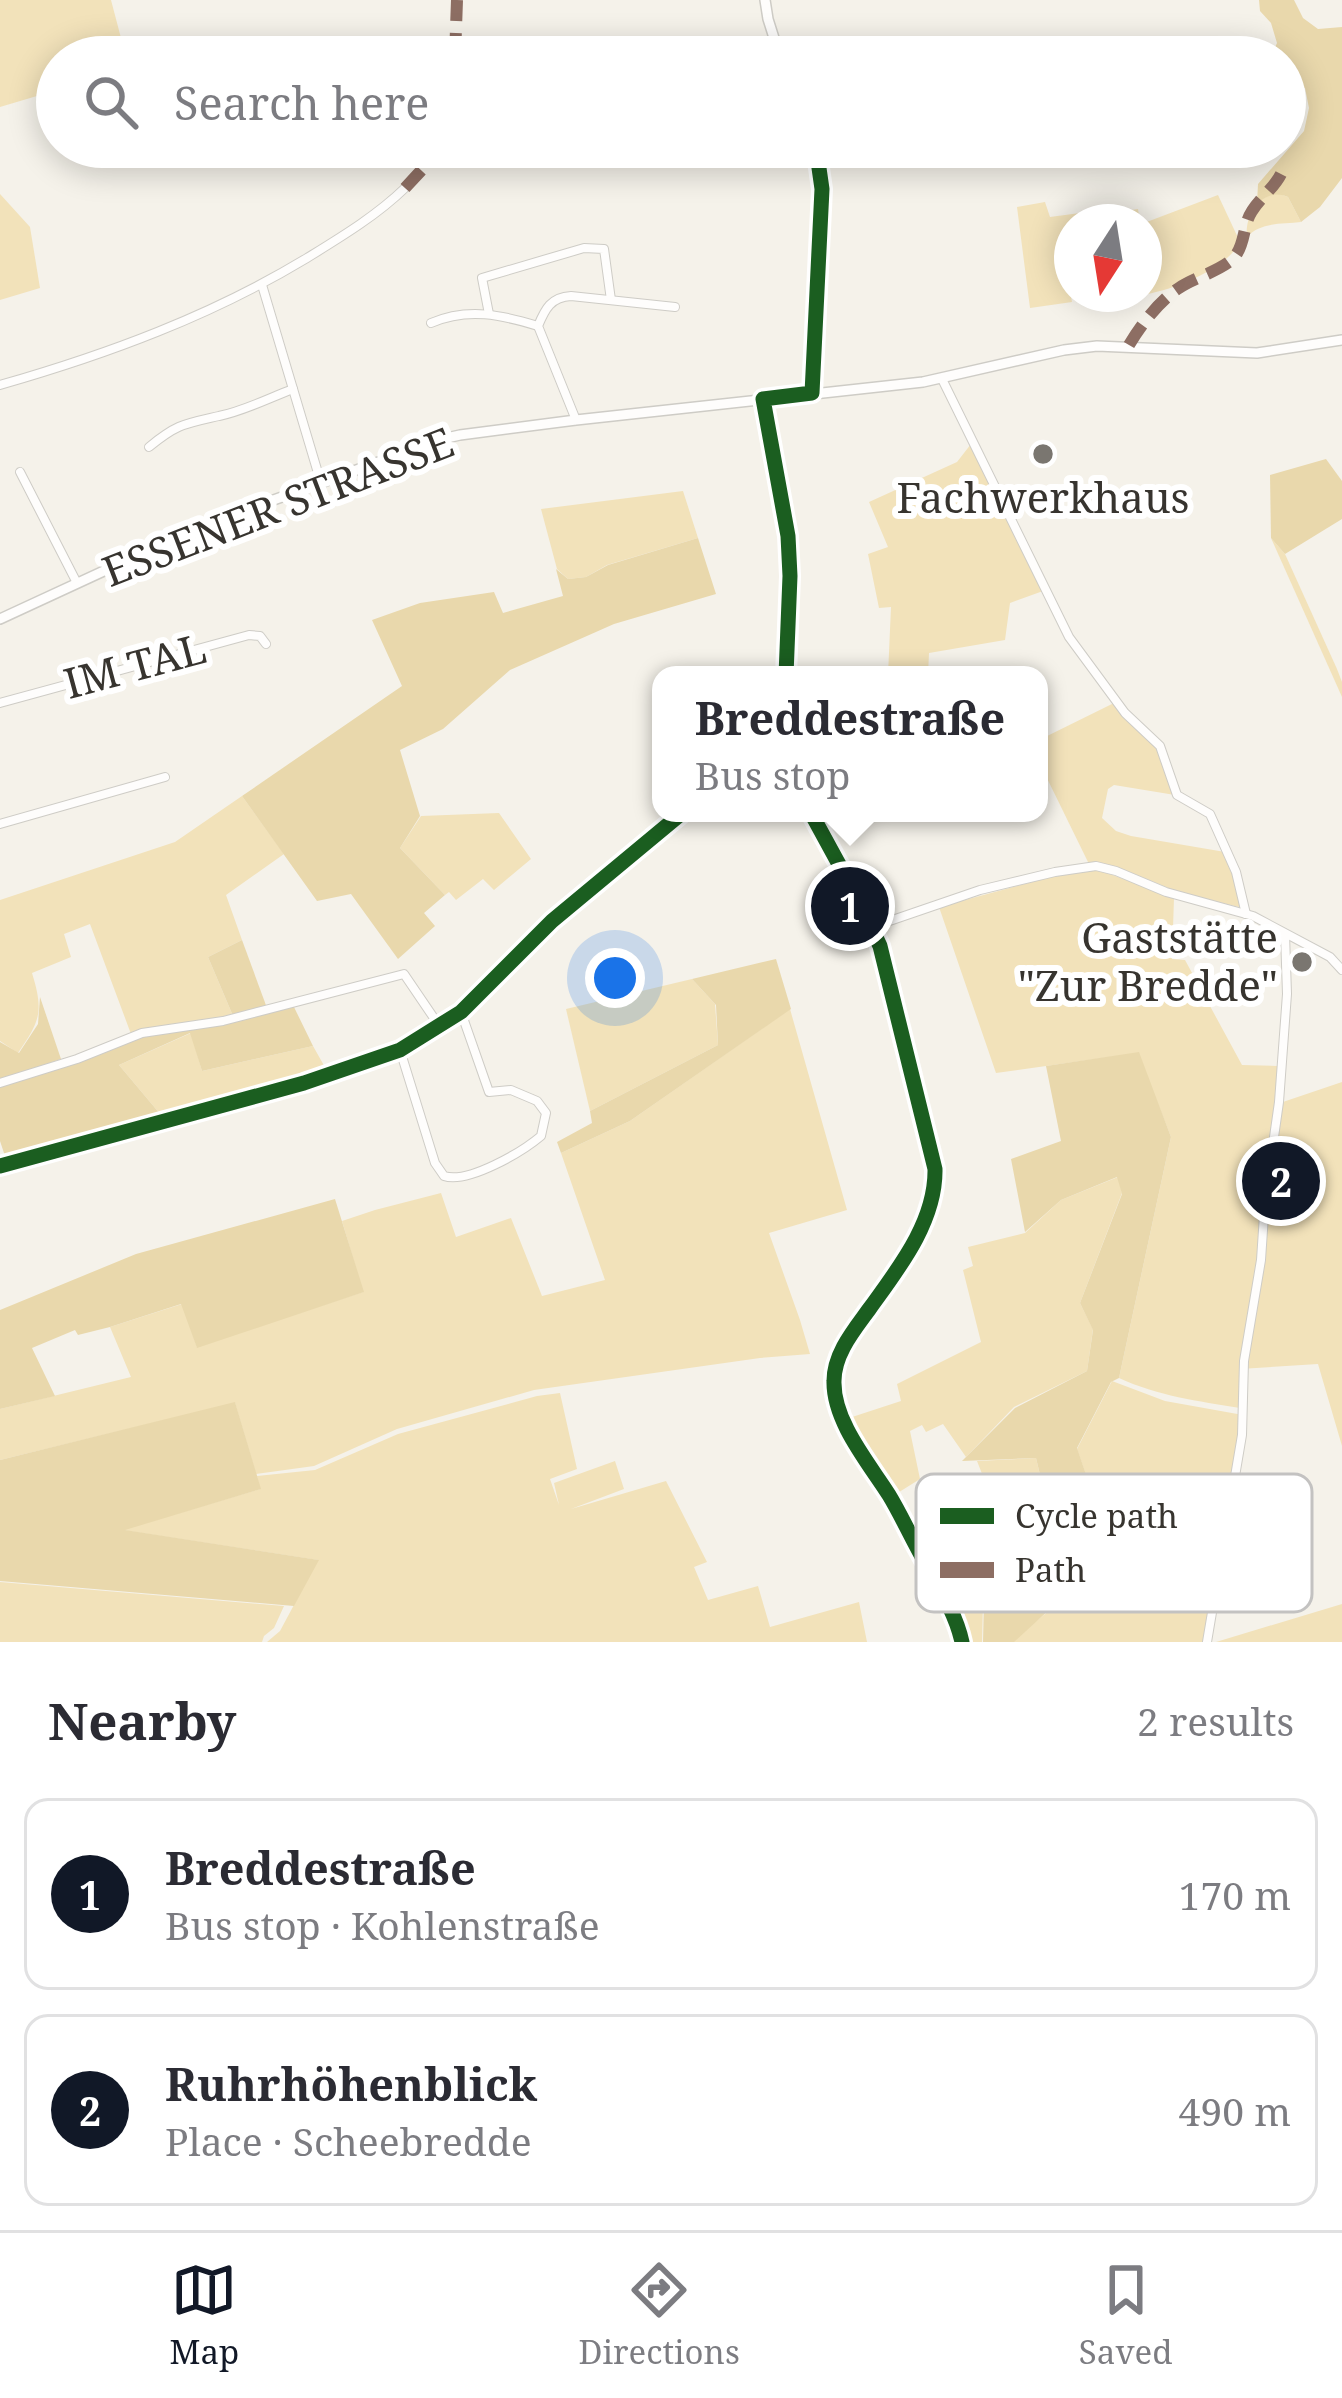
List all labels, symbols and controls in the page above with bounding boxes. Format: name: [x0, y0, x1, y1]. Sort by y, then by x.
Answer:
search box: [36, 36, 1306, 168]
icon: search: [78, 69, 144, 135]
text: Search here: [174, 72, 429, 133]
north arrow: [1054, 204, 1162, 312]
street label: ESSENER STRASSE: [94, 412, 461, 599]
marker: Fachwerkhaus: [1030, 441, 1056, 467]
place label: Fachwerkhaus: [896, 468, 1190, 525]
street label: IM TAL: [57, 618, 212, 711]
popup: [652, 666, 1048, 822]
text: Breddestraße: [695, 687, 1005, 748]
text: Bus stop: [695, 748, 850, 801]
pin: 1: [811, 861, 889, 951]
place label: Gaststätte "Zur Bredde": [1018, 908, 1278, 1013]
your location: [585, 948, 645, 1008]
marker: Gaststätte "Zur Bredde": [1289, 949, 1315, 975]
pin: 2: [1242, 1136, 1320, 1226]
legend: [916, 1474, 1312, 1612]
text: Cycle path: [1015, 1493, 1178, 1538]
text: Path: [1015, 1547, 1086, 1592]
text: Nearby: [48, 1685, 236, 1755]
text: 2 results: [1137, 1694, 1294, 1747]
text: Breddestraße: [165, 1837, 476, 1898]
text: 1: [79, 1868, 101, 1921]
text: 170 m: [1179, 1868, 1291, 1921]
text: Bus stop · Kohlenstraße: [165, 1898, 600, 1951]
text: Ruhrhöhenblick: [165, 2053, 537, 2114]
text: 2: [79, 2084, 101, 2137]
text: 490 m: [1179, 2084, 1291, 2137]
text: Place · Scheebredde: [165, 2114, 532, 2167]
tab: Map: [170, 2257, 239, 2374]
tab: Directions: [578, 2257, 740, 2374]
tab: Saved: [1079, 2257, 1172, 2374]

